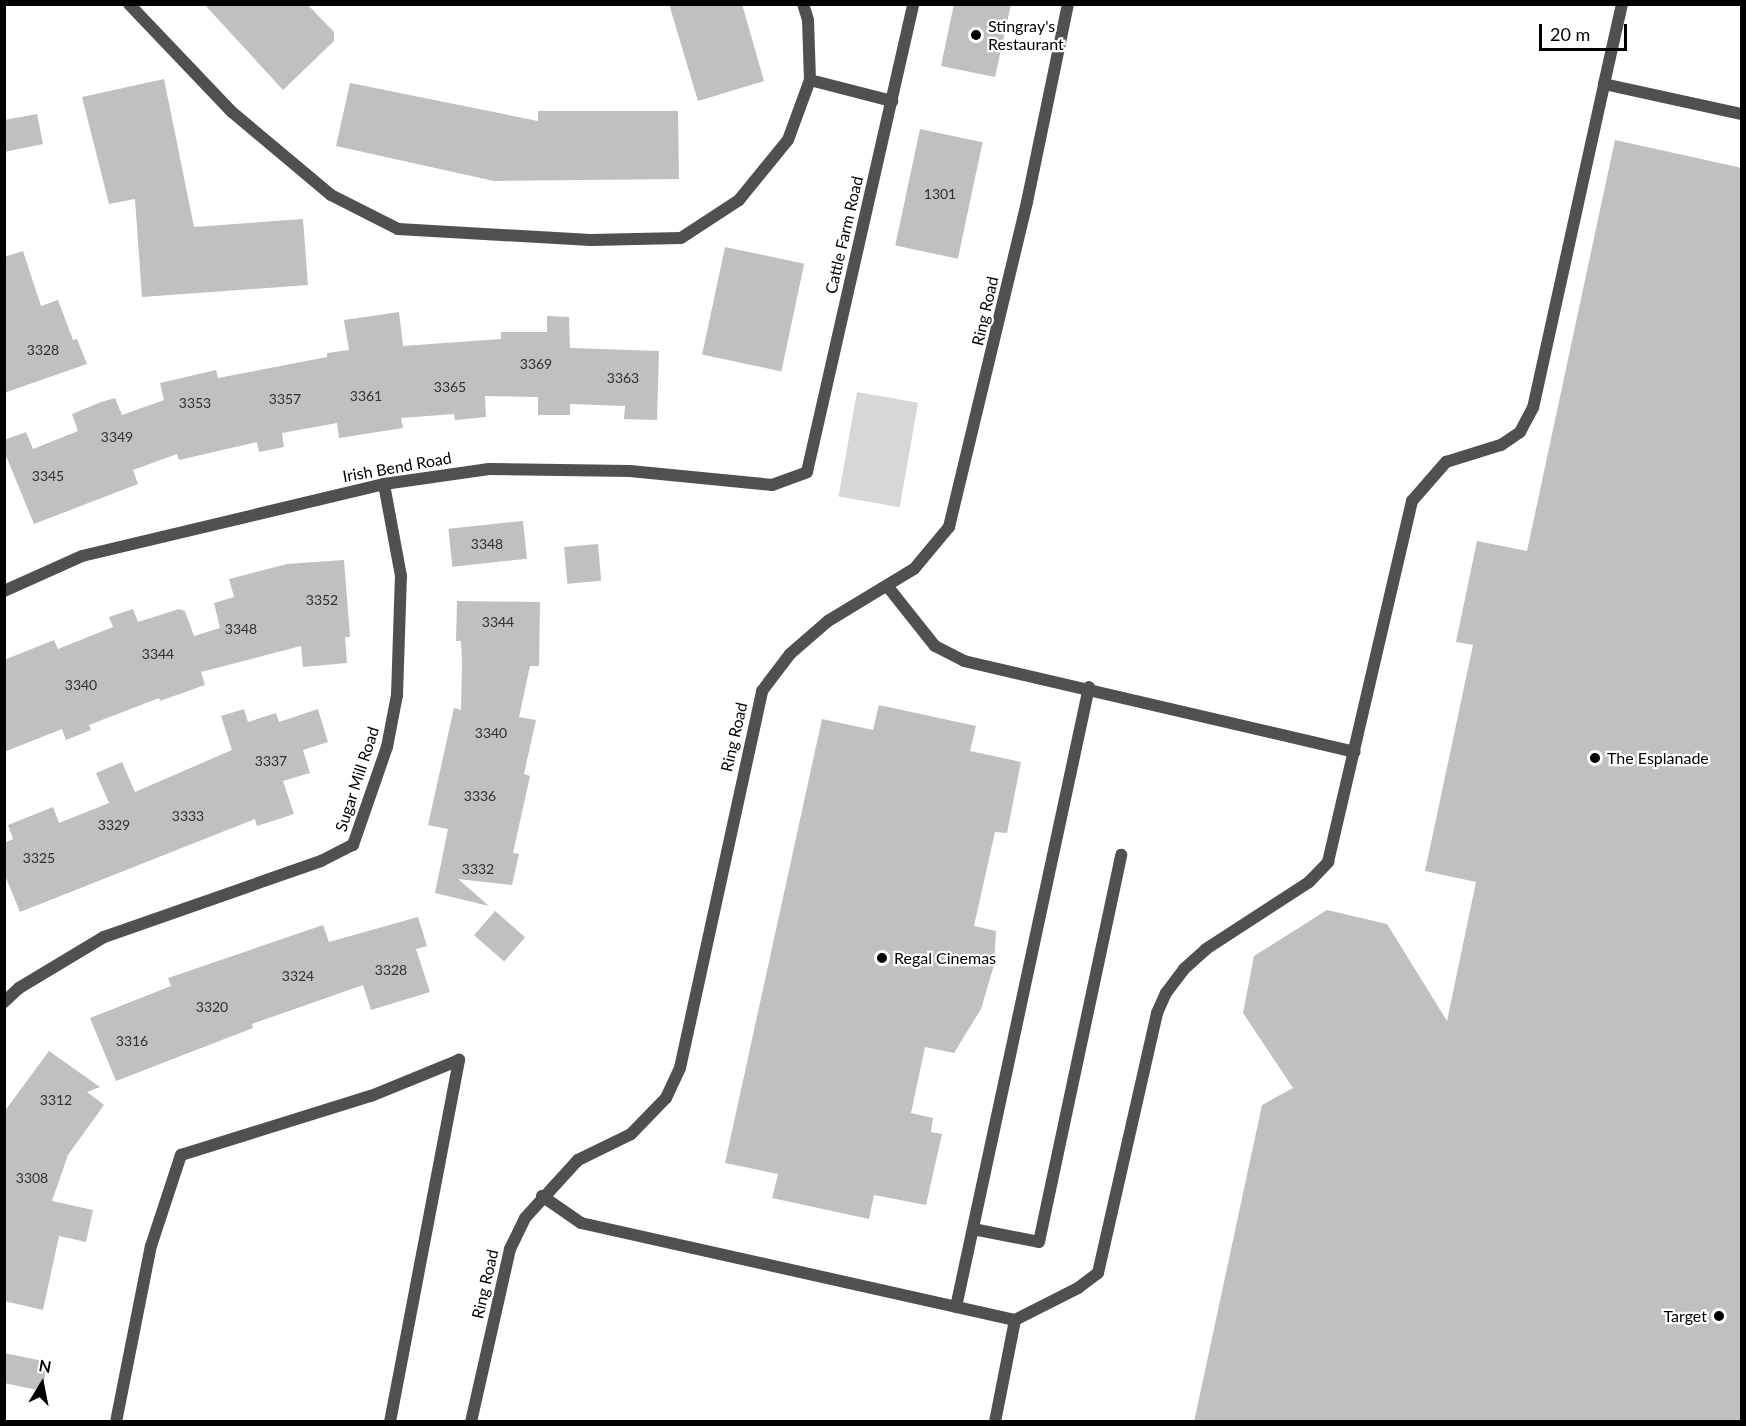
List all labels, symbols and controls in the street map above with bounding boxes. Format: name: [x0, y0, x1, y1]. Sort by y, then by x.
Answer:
scale bar: [1542, 12, 1630, 50]
place label: Stingray's Restaurant: [988, 16, 1064, 54]
text: 20 m: [1550, 23, 1590, 45]
marker: Stingray's Restaurant: [969, 28, 983, 42]
street label: Cattle Farm Road: [821, 174, 867, 296]
house number: 1301: [924, 186, 956, 202]
street label: Ring Road: [968, 274, 1002, 348]
house number: 3328: [27, 342, 59, 358]
house number: 3369: [520, 356, 552, 372]
house number: 3363: [607, 370, 639, 386]
house number: 3365: [434, 379, 466, 395]
house number: 3361: [350, 388, 382, 404]
house number: 3357: [269, 391, 301, 407]
house number: 3353: [179, 395, 211, 411]
house number: 3349: [101, 429, 133, 445]
street label: Irish Bend Road: [341, 448, 453, 486]
house number: 3345: [32, 468, 64, 484]
house number: 3348: [471, 536, 503, 552]
house number: 3352: [306, 592, 338, 608]
house number: 3344: [482, 614, 514, 630]
house number: 3348: [225, 621, 257, 637]
house number: 3344: [142, 646, 174, 662]
house number: 3340: [65, 677, 97, 693]
street label: Ring Road: [717, 700, 751, 774]
street label: Sugar Mill Road: [331, 724, 383, 834]
house number: 3340: [475, 725, 507, 741]
place label: The Esplanade: [1607, 748, 1709, 768]
marker: The Esplanade: [1588, 751, 1602, 765]
house number: 3337: [255, 753, 287, 769]
house number: 3336: [464, 788, 496, 804]
house number: 3333: [172, 808, 204, 824]
house number: 3329: [98, 817, 130, 833]
house number: 3325: [23, 850, 55, 866]
house number: 3332: [462, 861, 494, 877]
place label: Regal Cinemas: [894, 948, 996, 968]
marker: Regal Cinemas: [875, 951, 889, 965]
house number: 3328: [375, 962, 407, 978]
house number: 3324: [282, 968, 314, 984]
house number: 3320: [196, 999, 228, 1015]
house number: 3316: [116, 1033, 148, 1049]
house number: 3312: [40, 1092, 72, 1108]
house number: 3308: [16, 1170, 48, 1186]
street label: Ring Road: [468, 1247, 502, 1321]
place label: Target: [1663, 1306, 1707, 1326]
marker: Target: [1712, 1309, 1726, 1323]
north arrow: [12, 1354, 72, 1414]
text: N: [37, 1355, 53, 1376]

